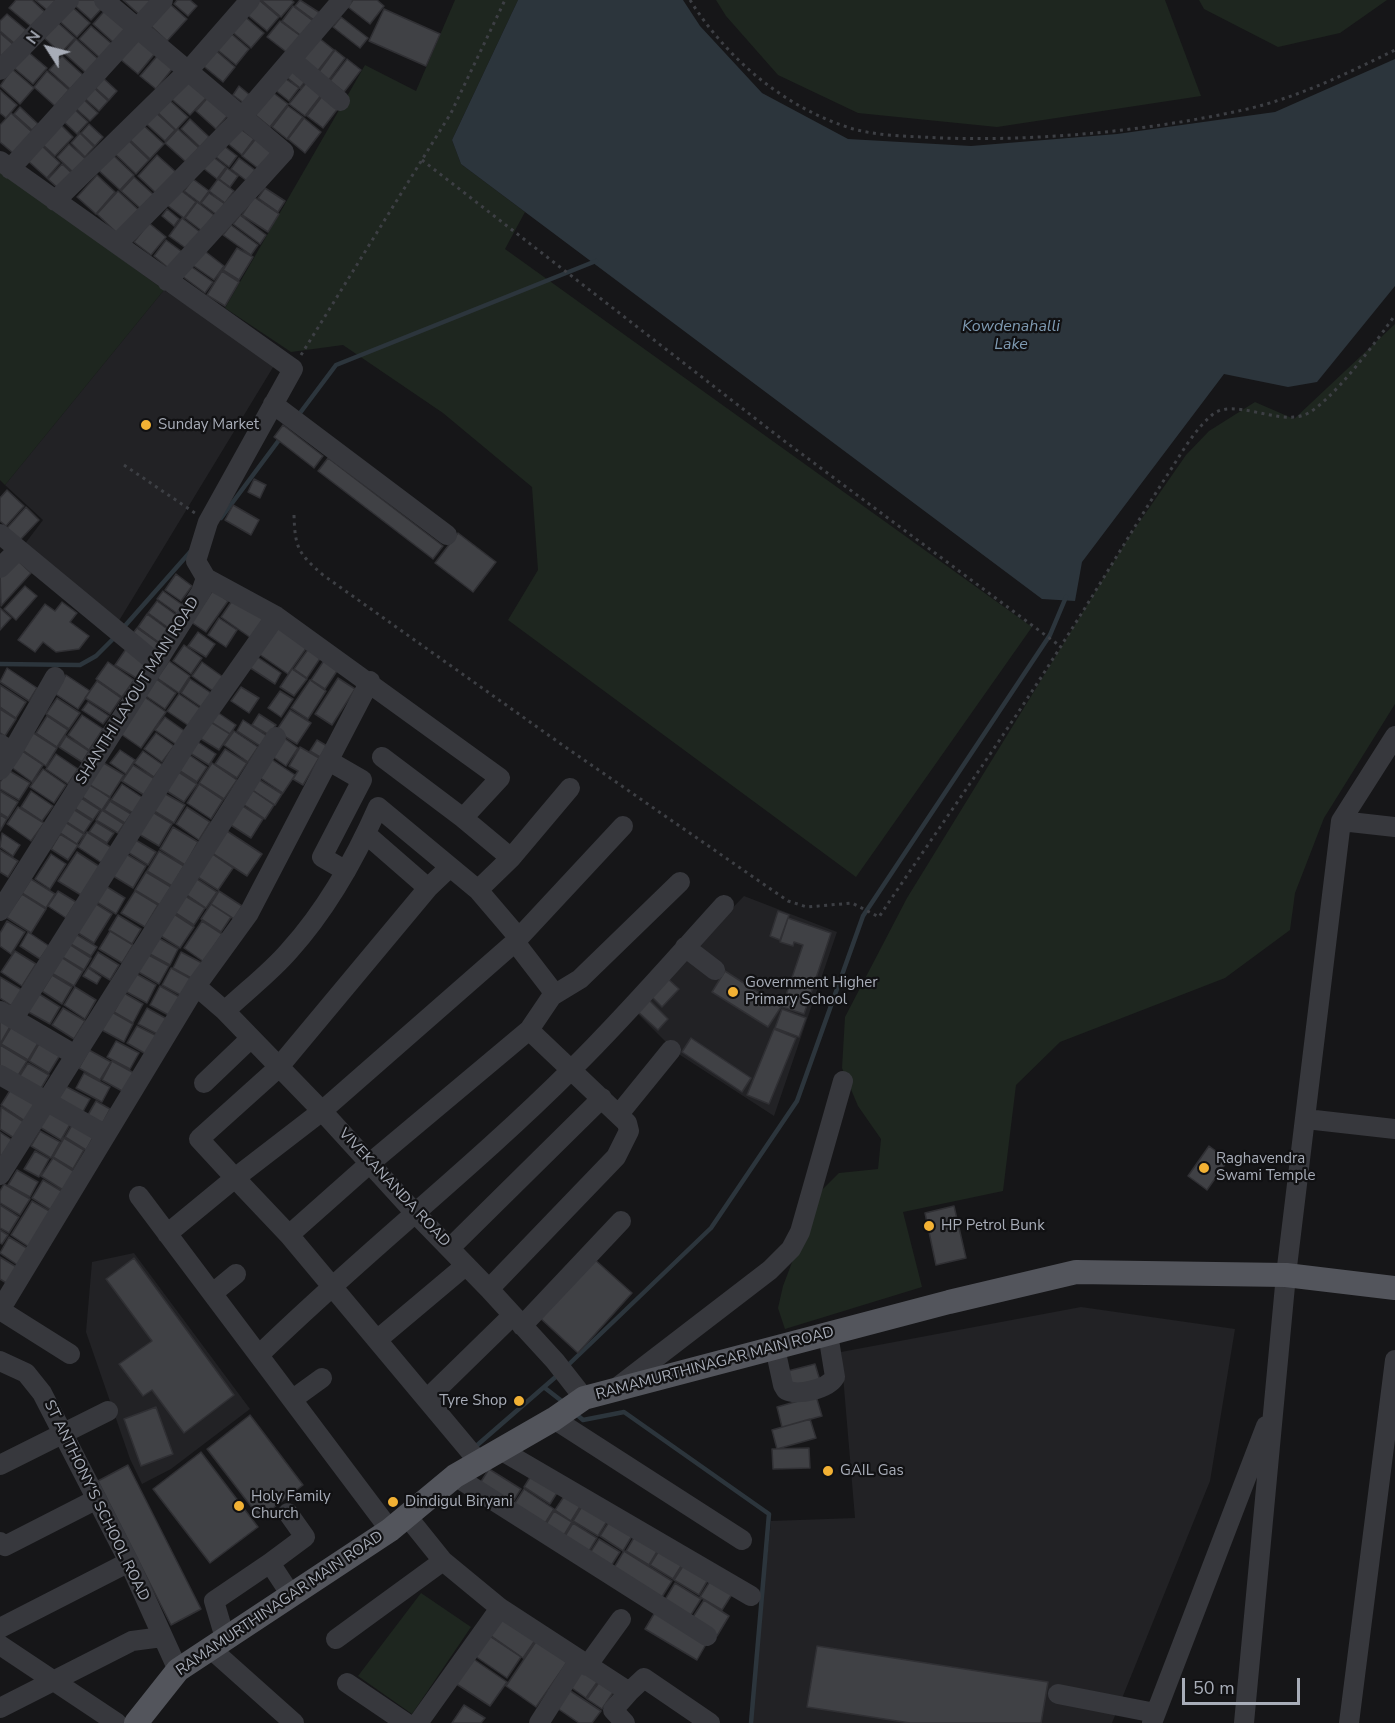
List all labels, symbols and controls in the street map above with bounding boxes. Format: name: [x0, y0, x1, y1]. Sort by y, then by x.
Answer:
north arrow: [18, 18, 78, 78]
text: N: [21, 26, 46, 49]
water label: Kowdenahalli Lake: [962, 317, 1060, 355]
place label: Sunday Market: [158, 416, 259, 434]
marker: Sunday Market: [139, 418, 153, 432]
street label: SHANTHI LAYOUT MAIN ROAD: [73, 594, 203, 788]
place label: Government Higher Primary School: [745, 974, 878, 1009]
marker: Government Higher Primary School: [726, 985, 740, 999]
street label: VIVEKANANDA ROAD: [334, 1125, 454, 1251]
place label: Raghavendra Swami Temple: [1216, 1150, 1316, 1185]
marker: Raghavendra Swami Temple: [1197, 1161, 1211, 1175]
place label: HP Petrol Bunk: [941, 1217, 1045, 1235]
marker: HP Petrol Bunk: [922, 1219, 936, 1233]
street label: RAMAMURTHINAGAR MAIN ROAD: [594, 1323, 836, 1405]
place label: Tyre Shop: [439, 1392, 507, 1410]
marker: Tyre Shop: [512, 1394, 526, 1408]
street label: ST ANTHONY'S SCHOOL ROAD: [39, 1398, 153, 1604]
place label: GAIL Gas: [840, 1462, 904, 1480]
marker: GAIL Gas: [821, 1464, 835, 1478]
place label: Holy Family Church: [251, 1488, 331, 1523]
place label: Dindigul Biryani: [405, 1493, 513, 1511]
marker: Dindigul Biryani: [386, 1495, 400, 1509]
marker: Holy Family Church: [232, 1499, 246, 1513]
street label: RAMAMURTHINAGAR MAIN ROAD: [173, 1528, 387, 1680]
scale bar: [1185, 1666, 1304, 1704]
text: 50 m: [1193, 1676, 1235, 1700]

